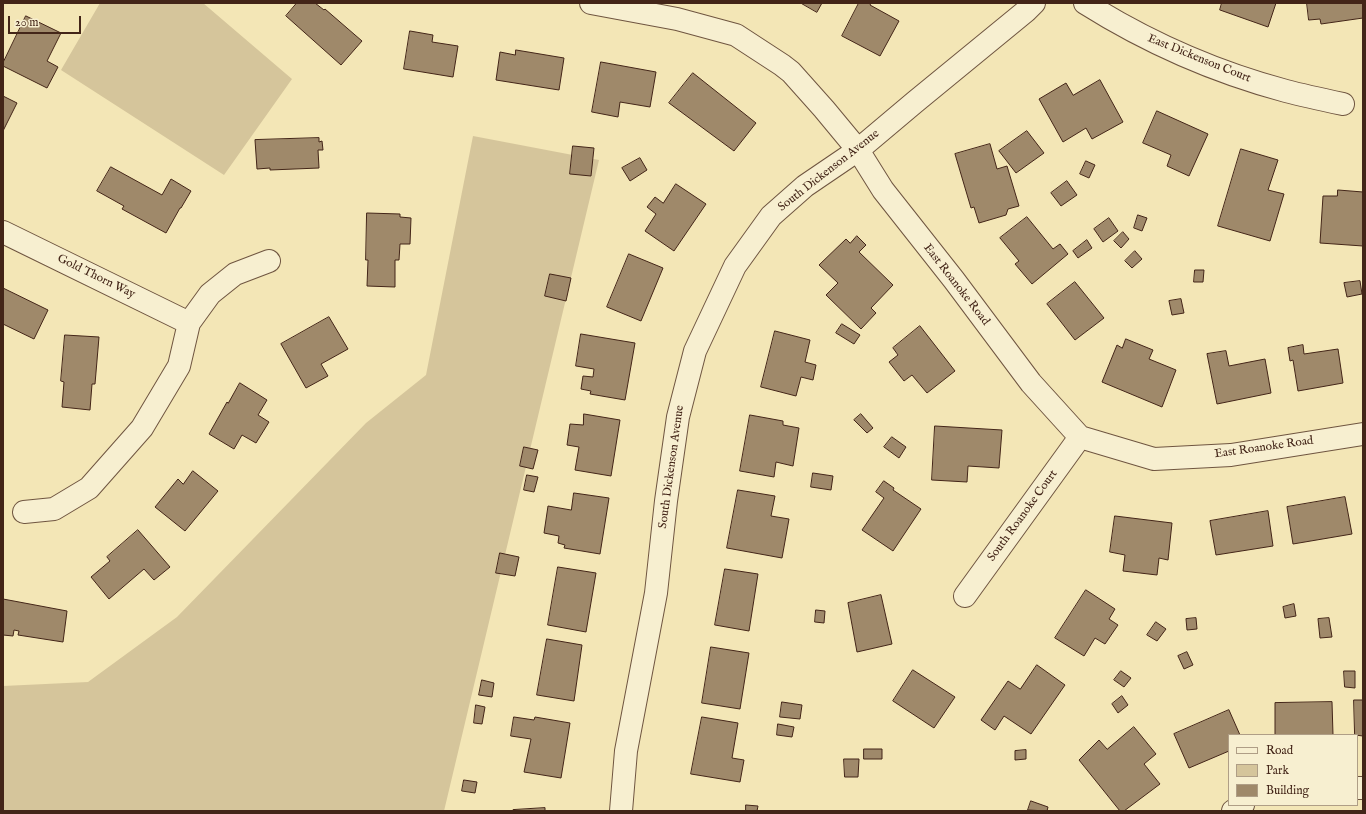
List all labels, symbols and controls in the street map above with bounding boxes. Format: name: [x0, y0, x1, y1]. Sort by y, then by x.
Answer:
scale bar: [10, 8, 83, 34]
text: 20 m: [15, 15, 38, 30]
street label: East Dickenson Court: [1145, 32, 1253, 86]
street label: South Dickenson Avenue: [776, 127, 882, 215]
street label: East Roanoke Road: [920, 241, 992, 329]
street label: Gold Thorn Way: [55, 252, 137, 302]
street label: South Dickenson Avenue: [656, 404, 688, 530]
street label: East Roanoke Road: [1214, 434, 1314, 462]
street label: South Roanoke Court: [985, 467, 1061, 565]
legend: [1228, 734, 1358, 806]
text: Road: [1266, 743, 1293, 758]
text: Park: [1266, 763, 1289, 778]
text: Building: [1266, 783, 1309, 798]

